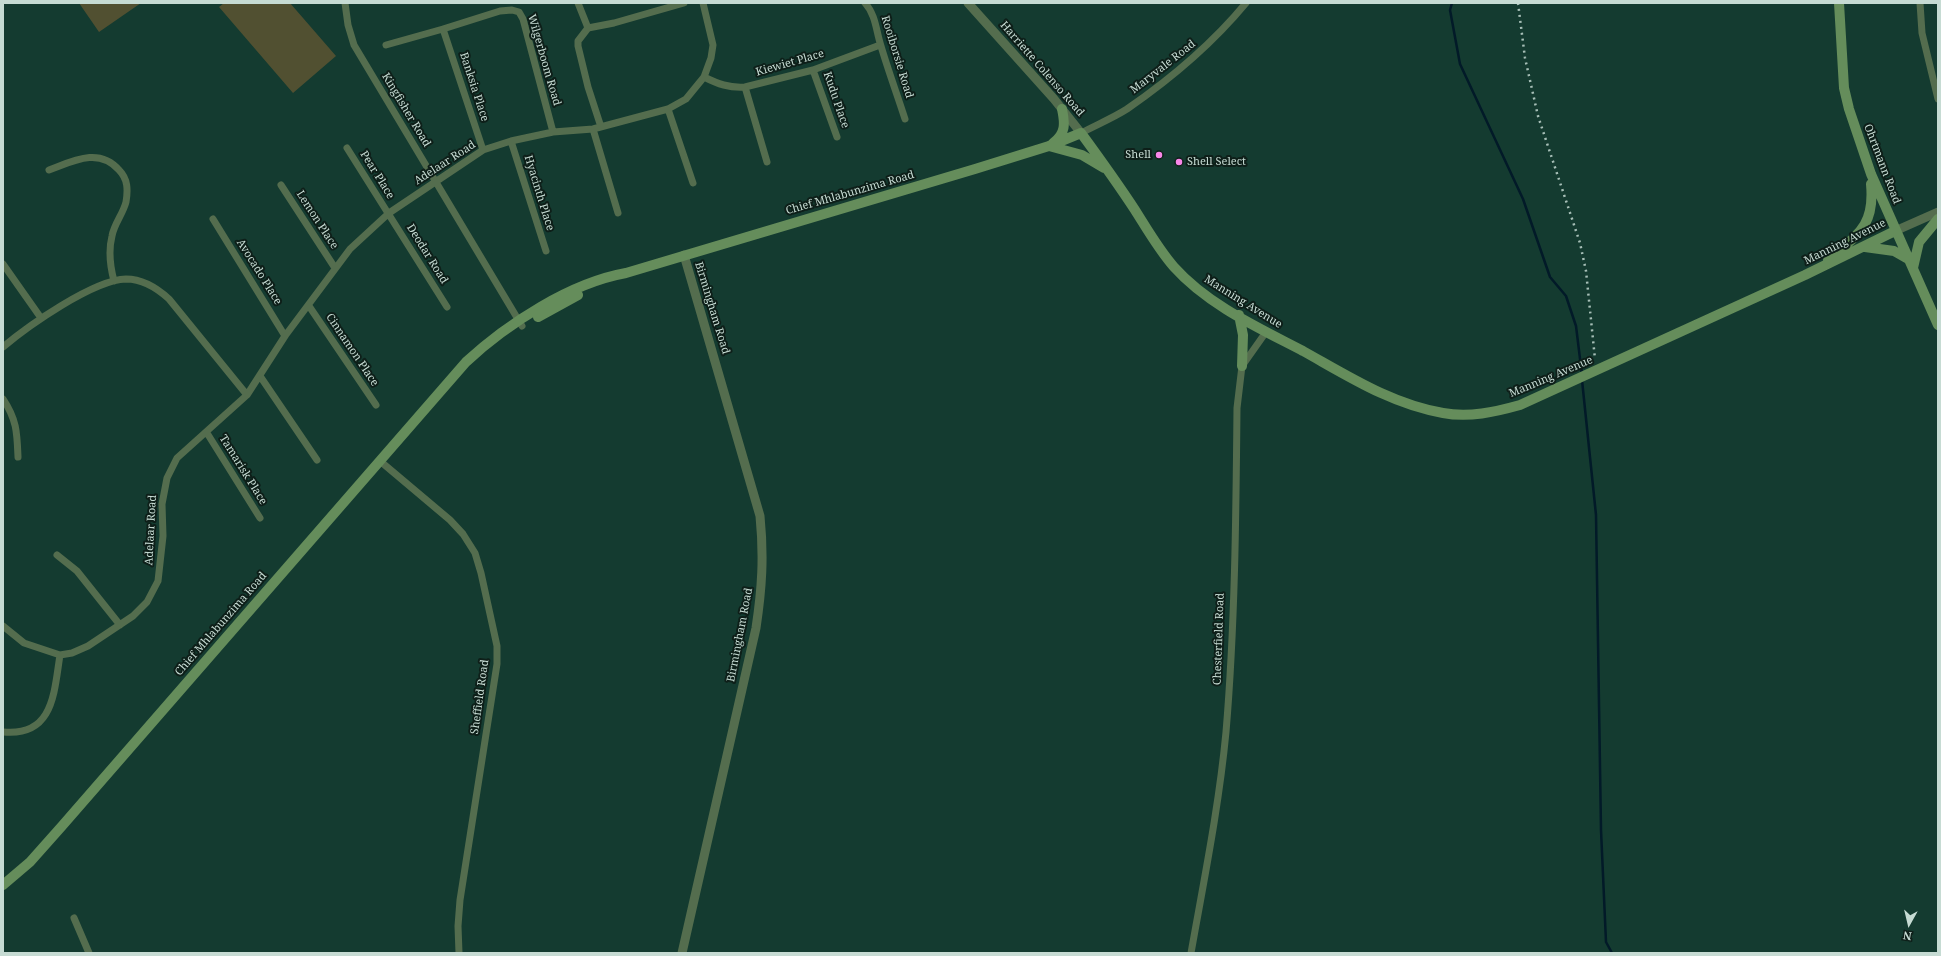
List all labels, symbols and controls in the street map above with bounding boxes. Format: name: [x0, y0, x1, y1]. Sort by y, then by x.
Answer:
street label: Wilgerboom Road: [525, 13, 563, 107]
street label: Rooiborsie Road: [878, 14, 916, 100]
street label: Harriette Colenso Road: [997, 19, 1087, 119]
street label: Maryvale Road: [1128, 37, 1198, 97]
street label: Kiewiet Place: [754, 47, 826, 79]
street label: Banksia Place: [457, 51, 491, 123]
street label: Kudu Place: [820, 70, 852, 130]
street label: Kingfisher Road: [379, 71, 433, 149]
street label: Ohrtmann Road: [1861, 122, 1903, 206]
street label: Adelaar Road: [412, 138, 478, 188]
street label: Pear Place: [357, 148, 397, 202]
place label: Shell: [1125, 148, 1151, 162]
marker: Shell: [1154, 150, 1164, 160]
street label: Hyacinth Place: [521, 154, 557, 232]
place label: Shell Select: [1187, 155, 1246, 169]
marker: Shell Select: [1174, 157, 1184, 167]
street label: Chief Mhlabunzima Road: [784, 168, 916, 218]
street label: Lemon Place: [293, 188, 341, 252]
street label: Manning Avenue: [1802, 216, 1888, 268]
street label: Deodar Road: [403, 222, 451, 286]
street label: Avocado Place: [234, 237, 284, 307]
street label: Birmingham Road: [692, 260, 732, 356]
street label: Manning Avenue: [1202, 273, 1284, 331]
street label: Cinnamon Place: [323, 311, 381, 389]
street label: Manning Avenue: [1507, 353, 1595, 401]
street label: Tamarisk Place: [216, 433, 270, 507]
street label: Adelaar Road: [143, 494, 159, 566]
street label: Chief Mhlabunzima Road: [172, 570, 270, 678]
street label: Birmingham Road: [724, 587, 756, 683]
street label: Chesterfield Road: [1211, 593, 1227, 685]
street label: Sheffield Road: [468, 659, 492, 735]
north arrow: [1889, 904, 1929, 944]
text: N: [1902, 928, 1913, 944]

